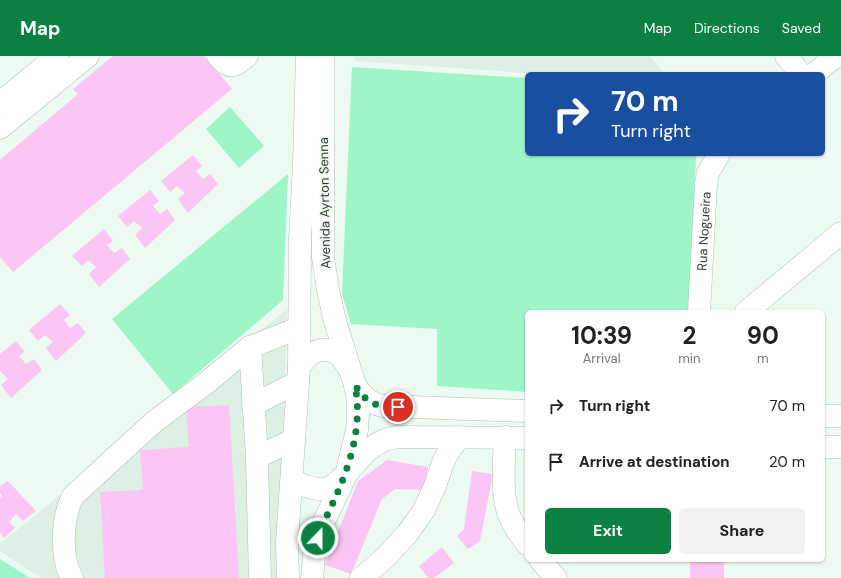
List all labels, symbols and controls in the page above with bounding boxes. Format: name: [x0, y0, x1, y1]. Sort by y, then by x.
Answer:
text: Map: [20, 16, 60, 41]
text: Map: [644, 19, 672, 37]
text: Directions: [694, 19, 760, 37]
text: Saved: [782, 19, 821, 37]
text: 70 m: [611, 83, 679, 120]
icon: right: [545, 88, 597, 140]
text: Turn right: [611, 119, 691, 143]
street label: Avenida Ayrton Senna: [315, 137, 334, 269]
street label: Rua Nogueira: [693, 191, 715, 271]
text: 10:39: [571, 320, 632, 351]
text: 2: [682, 320, 696, 351]
text: 90: [747, 320, 779, 351]
text: Arrival: [583, 350, 621, 367]
text: min: [678, 350, 700, 367]
text: m: [757, 350, 769, 367]
pin: [381, 390, 415, 424]
icon: right: [545, 395, 567, 417]
icon: arrive: [387, 396, 409, 418]
text: Turn right: [579, 396, 650, 416]
text: 70 m: [770, 396, 805, 416]
icon: arrive: [545, 451, 567, 473]
text: Arrive at destination: [579, 452, 730, 472]
text: 20 m: [769, 452, 805, 472]
button: Exit: [545, 508, 671, 554]
button: Share: [679, 508, 805, 554]
position arrow: [297, 517, 339, 559]

